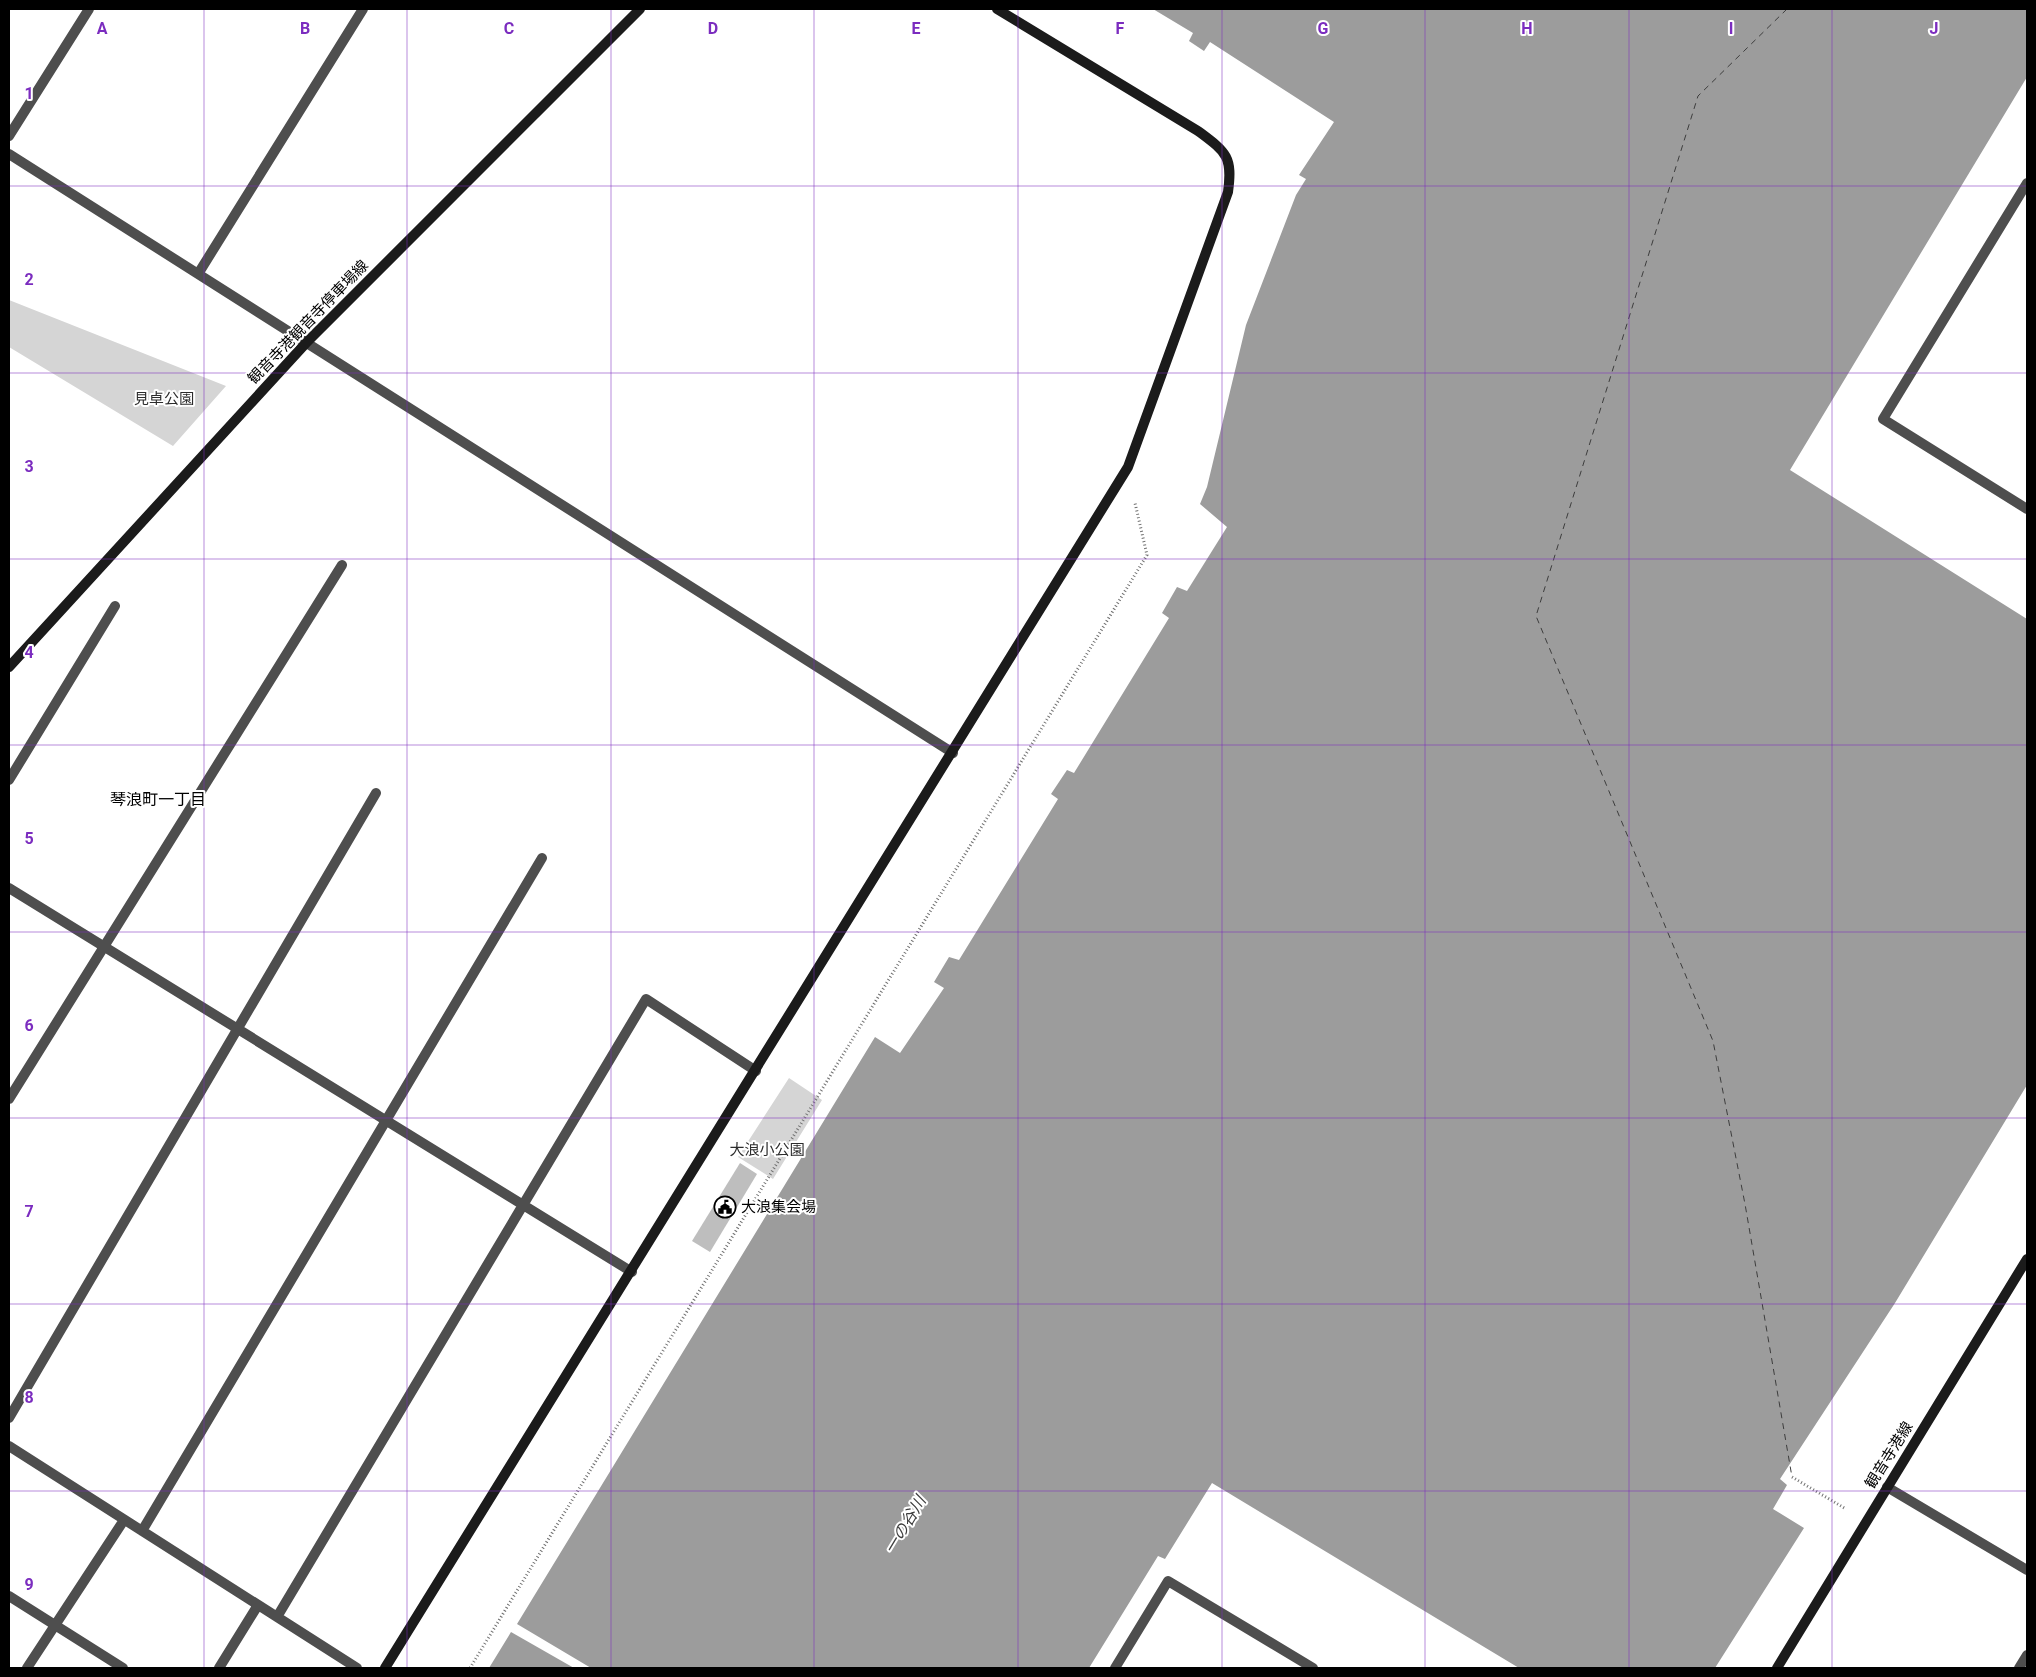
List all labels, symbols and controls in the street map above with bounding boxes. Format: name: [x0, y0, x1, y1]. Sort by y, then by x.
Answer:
text: A: [97, 19, 108, 38]
text: B: [300, 19, 310, 38]
text: C: [504, 19, 514, 38]
text: D: [708, 19, 718, 38]
text: E: [912, 19, 921, 38]
text: F: [1116, 19, 1125, 38]
text: G: [1318, 19, 1329, 38]
text: H: [1521, 19, 1533, 38]
text: I: [1729, 19, 1733, 38]
text: J: [1930, 19, 1938, 38]
text: 1: [24, 84, 34, 103]
street label: 観音寺港観音寺停車場線: [244, 256, 372, 388]
text: 2: [24, 270, 34, 289]
park label: 見卓公園: [134, 390, 194, 408]
text: 3: [24, 457, 34, 476]
text: 4: [24, 643, 34, 662]
district label: 琴浪町一丁目: [110, 790, 206, 809]
text: 5: [24, 829, 34, 848]
text: 6: [24, 1016, 34, 1035]
park label: 大浪小公園: [729, 1141, 805, 1159]
public building icon: 大浪集会場: [713, 1195, 737, 1219]
place label: 大浪集会場: [741, 1198, 816, 1216]
text: 7: [24, 1202, 34, 1221]
text: 8: [24, 1388, 34, 1407]
street label: 観音寺港線: [1861, 1418, 1917, 1492]
water label: 一の谷川: [880, 1491, 931, 1557]
text: 9: [24, 1575, 34, 1594]

